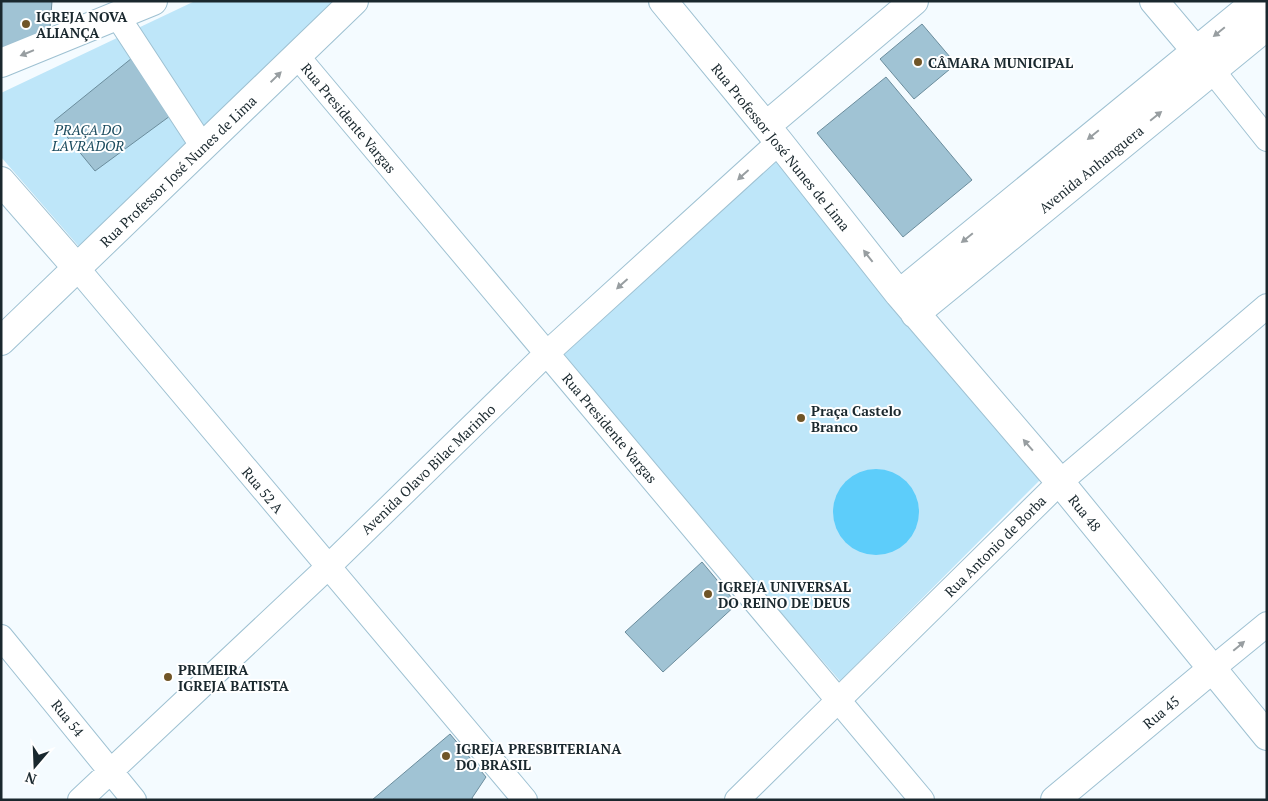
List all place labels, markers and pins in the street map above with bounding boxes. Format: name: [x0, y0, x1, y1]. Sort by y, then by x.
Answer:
place label: IGREJA NOVA ALIANÇA: [36, 7, 128, 42]
marker: IGREJA NOVA ALIANÇA: [20, 18, 32, 30]
place label: CÂMARA MUNICIPAL: [928, 53, 1073, 72]
marker: CÂMARA MUNICIPAL: [912, 56, 924, 68]
place label: Praça Castelo Branco: [811, 401, 901, 436]
marker: Praça Castelo Branco: [795, 412, 807, 424]
place label: IGREJA UNIVERSAL DO REINO DE DEUS: [718, 577, 851, 612]
marker: IGREJA UNIVERSAL DO REINO DE DEUS: [702, 588, 714, 600]
place label: PRIMEIRA IGREJA BATISTA: [178, 660, 290, 695]
marker: PRIMEIRA IGREJA BATISTA: [162, 671, 174, 683]
place label: IGREJA PRESBITERIANA DO BRASIL: [456, 739, 622, 774]
marker: IGREJA PRESBITERIANA DO BRASIL: [440, 750, 452, 762]

